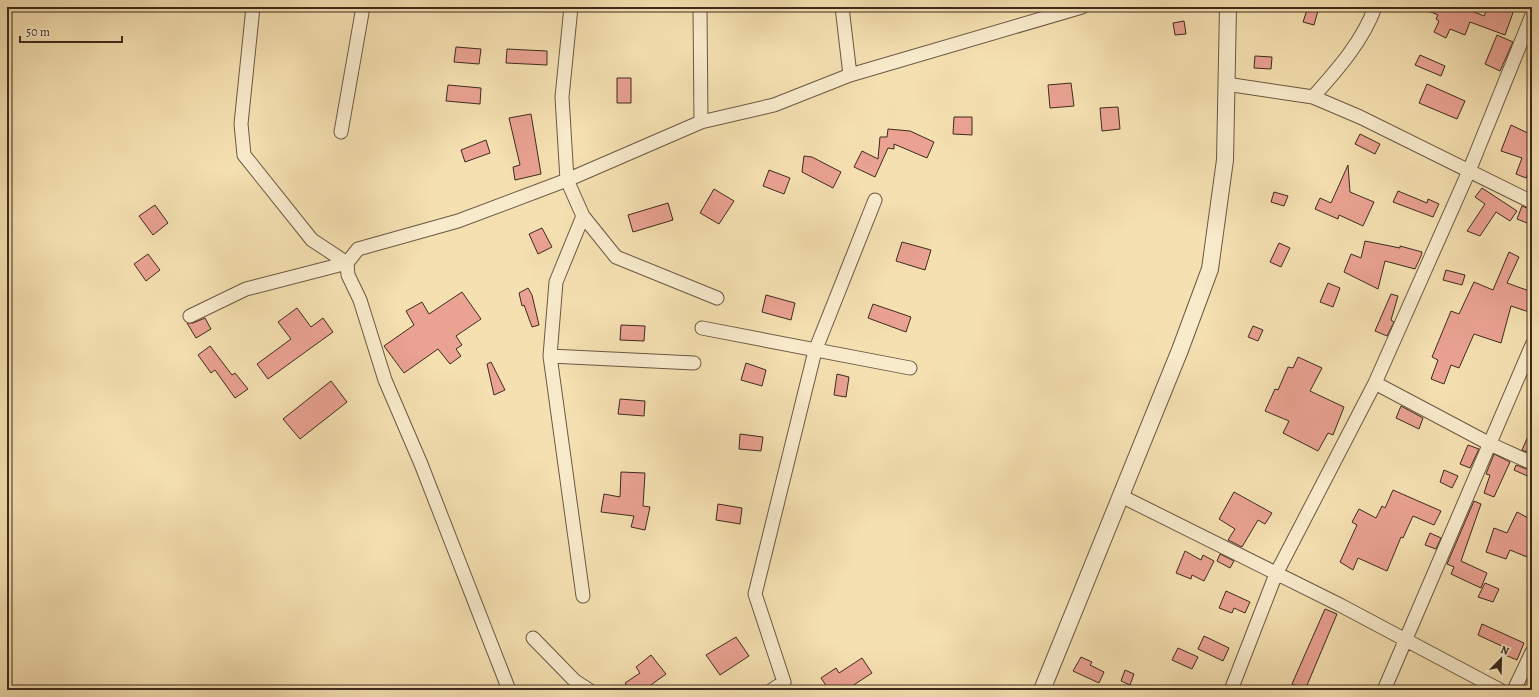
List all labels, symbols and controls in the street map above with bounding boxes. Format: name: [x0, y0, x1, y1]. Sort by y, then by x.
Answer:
scale bar: [20, 18, 122, 44]
text: 50 m: [26, 24, 50, 40]
north arrow: [1481, 639, 1521, 679]
text: N: [1498, 642, 1511, 659]

